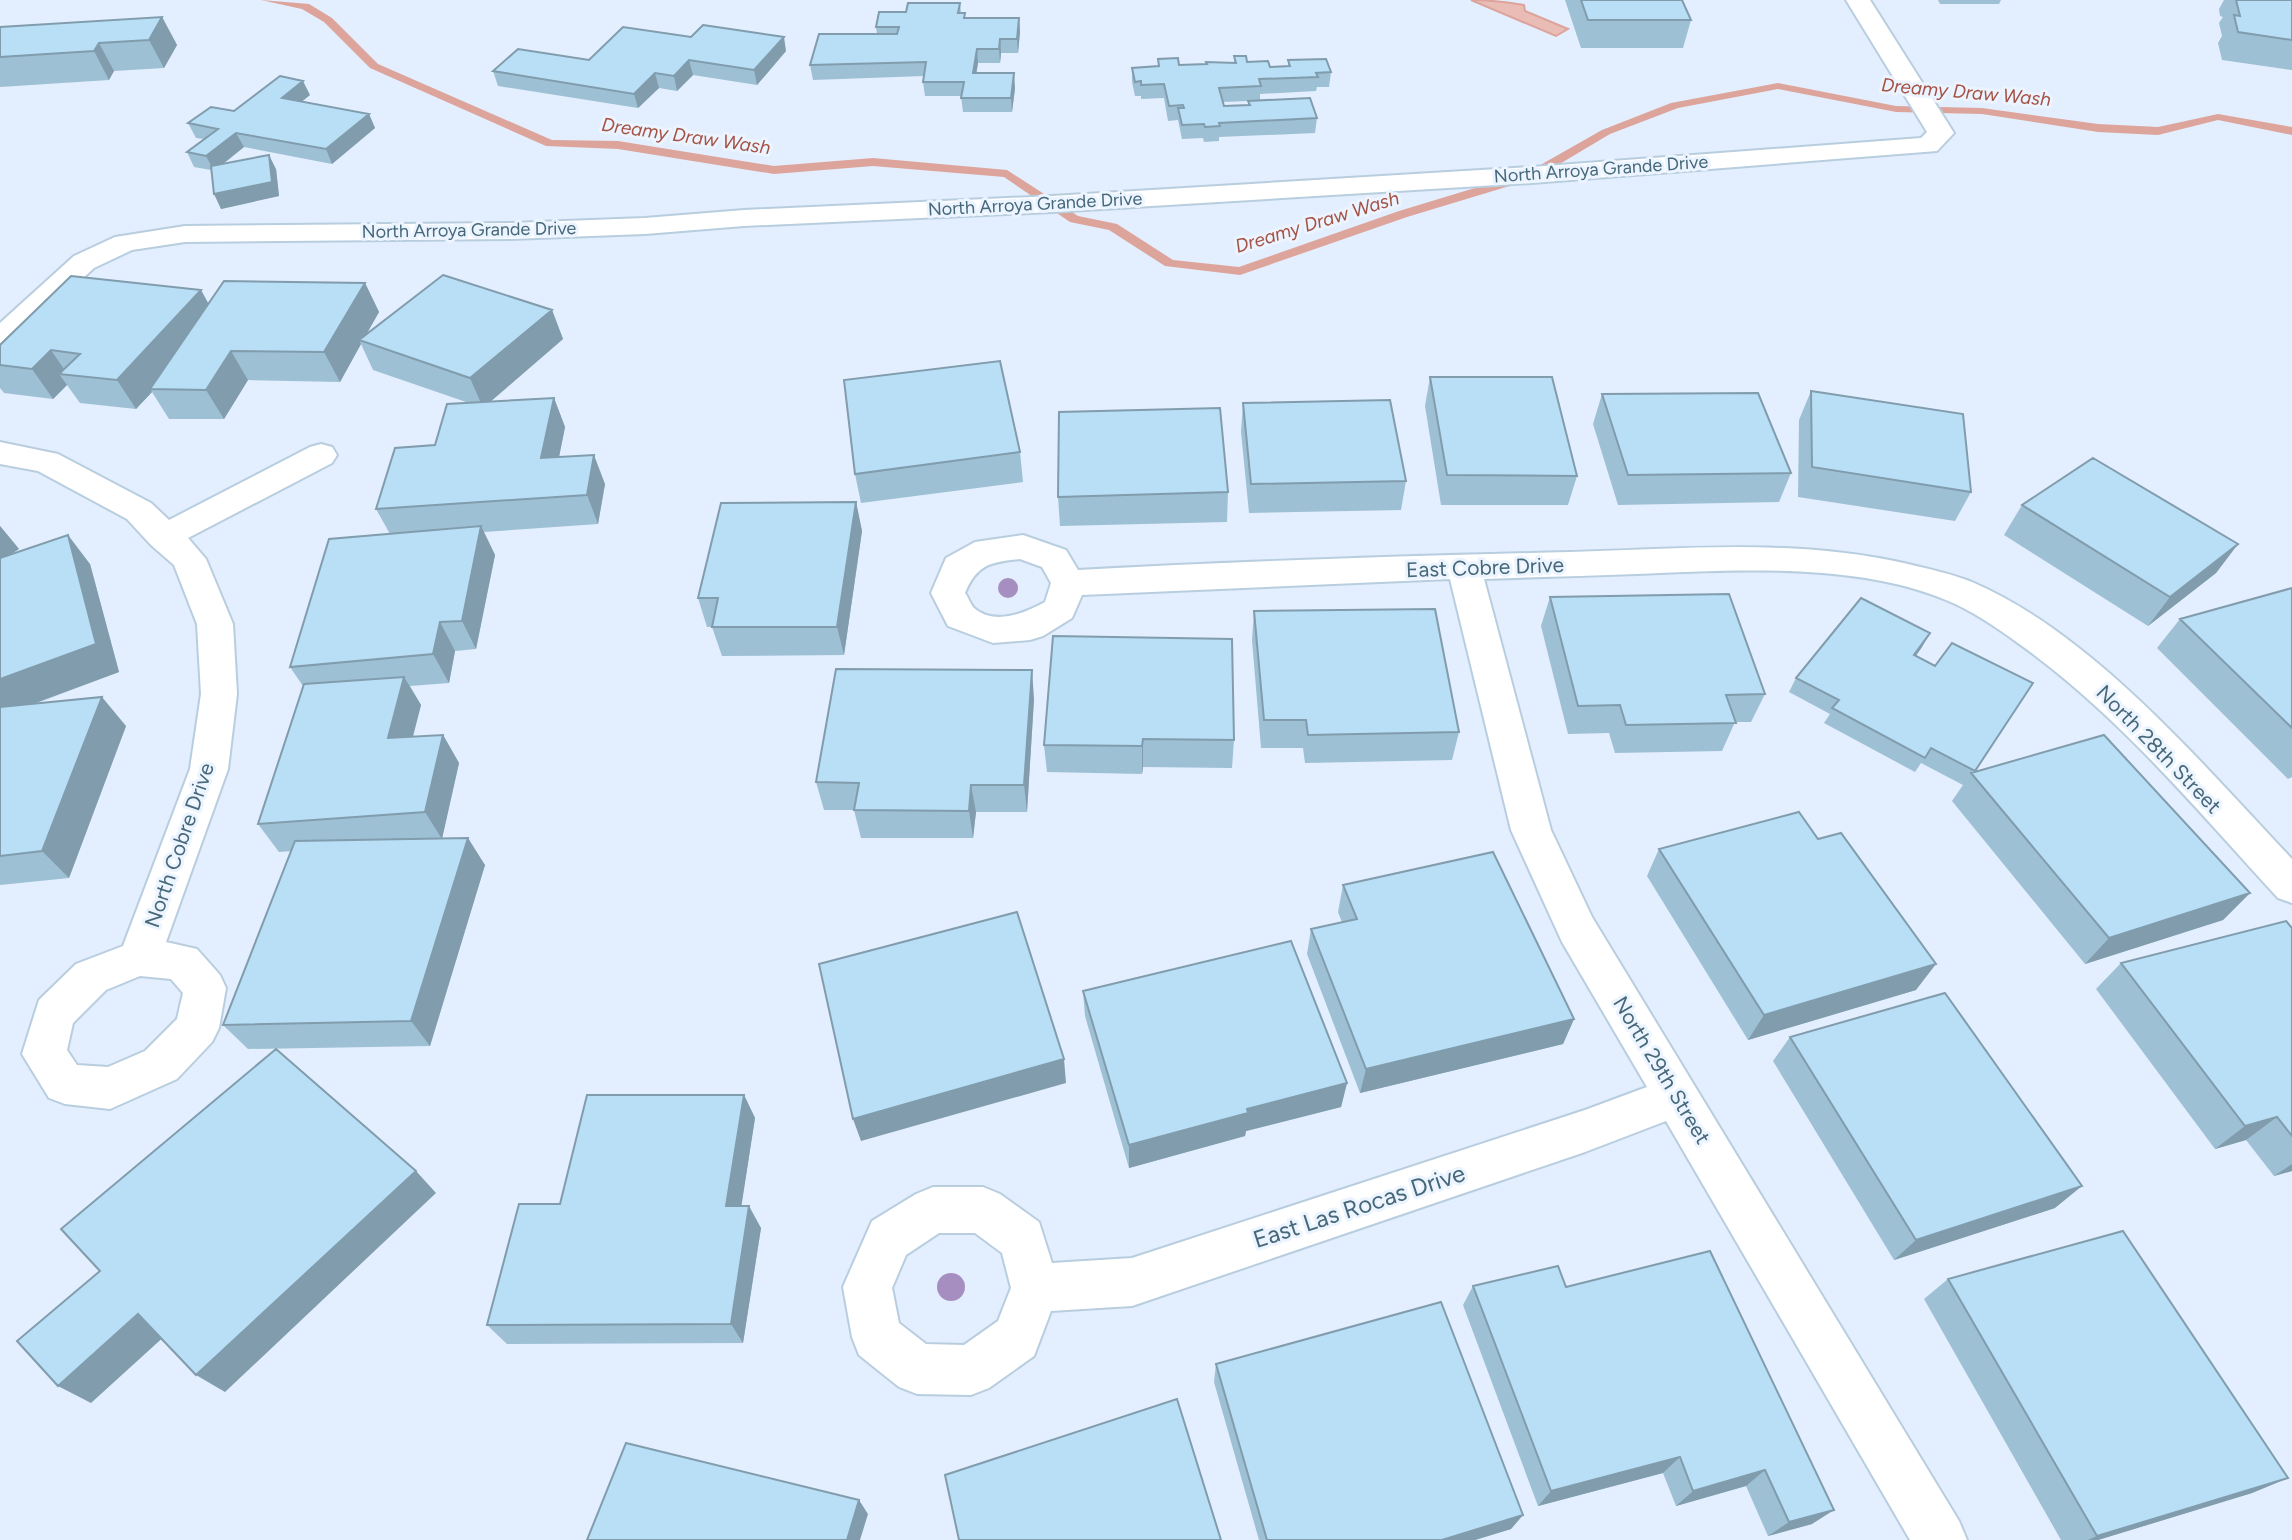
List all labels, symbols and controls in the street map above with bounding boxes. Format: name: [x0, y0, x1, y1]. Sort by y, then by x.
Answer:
water label: Dreamy Draw Wash: [1880, 73, 2052, 111]
water label: Dreamy Draw Wash: [600, 113, 772, 159]
street label: North Arroya Grande Drive: [1493, 151, 1709, 187]
water label: Dreamy Draw Wash: [1232, 186, 1402, 258]
street label: North Arroya Grande Drive: [927, 187, 1143, 221]
street label: North Arroya Grande Drive: [362, 217, 577, 243]
street label: East Cobre Drive: [1406, 552, 1564, 582]
street label: North 28th Street: [2091, 680, 2227, 818]
street label: North Cobre Drive: [139, 759, 219, 931]
street label: North 29th Street: [1608, 992, 1716, 1148]
street label: East Las Rocas Drive: [1249, 1158, 1469, 1254]

